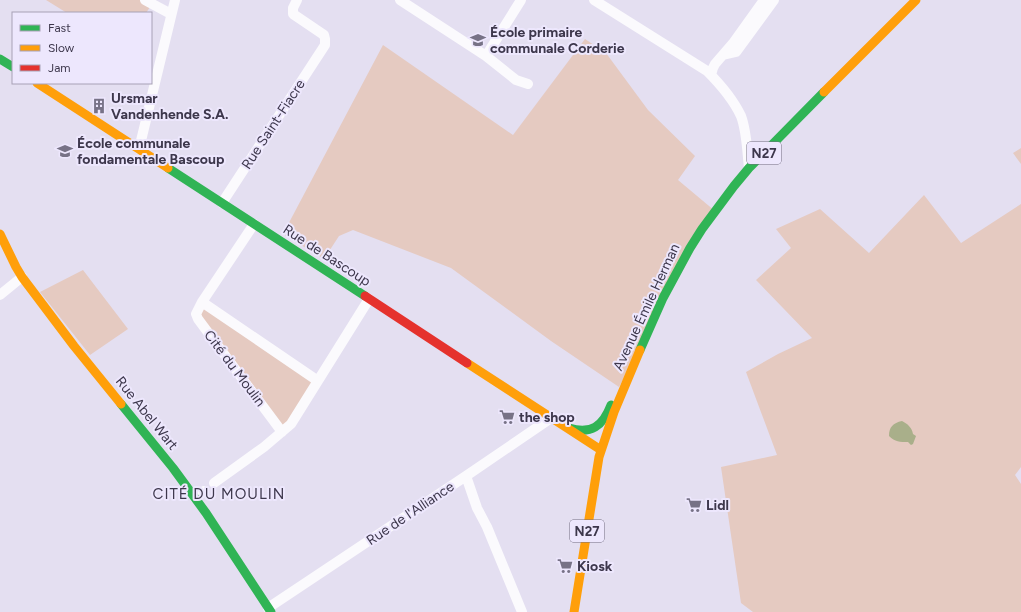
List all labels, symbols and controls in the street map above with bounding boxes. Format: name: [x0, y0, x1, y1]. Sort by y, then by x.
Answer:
legend: [12, 12, 152, 84]
text: Fast: [48, 21, 71, 35]
place label: École primaire communale Corderie: [490, 24, 625, 57]
school or university icon: École primaire communale Corderie: [469, 31, 487, 49]
text: Slow: [48, 41, 75, 55]
text: Jam: [48, 61, 71, 75]
street label: Rue Saint-Fiacre: [238, 76, 309, 172]
place label: Ursmar Vandenhende S.A.: [111, 90, 229, 123]
building icon: Ursmar Vandenhende S.A.: [90, 97, 108, 115]
place label: École communale fondamentale Bascoup: [77, 135, 224, 168]
school or university icon: École communale fondamentale Bascoup: [56, 142, 74, 160]
road number: N27: [747, 142, 781, 164]
street label: Rue de Bascoup: [280, 221, 374, 290]
street label: Avenue Émile Herman: [610, 241, 683, 373]
street label: Cité du Moulin: [200, 327, 269, 410]
street label: Rue Abel Wart: [112, 373, 181, 453]
supermarket icon: the shop: [498, 408, 516, 426]
place label: the shop: [519, 409, 575, 426]
street label: Rue de l'Alliance: [363, 478, 458, 549]
district label: CITÉ DU MOULIN: [153, 485, 285, 503]
supermarket icon: Lidl: [685, 496, 703, 514]
place label: Lidl: [706, 497, 729, 514]
road number: N27: [570, 520, 604, 542]
supermarket icon: Kiosk: [556, 557, 574, 575]
place label: Kiosk: [577, 558, 613, 575]

